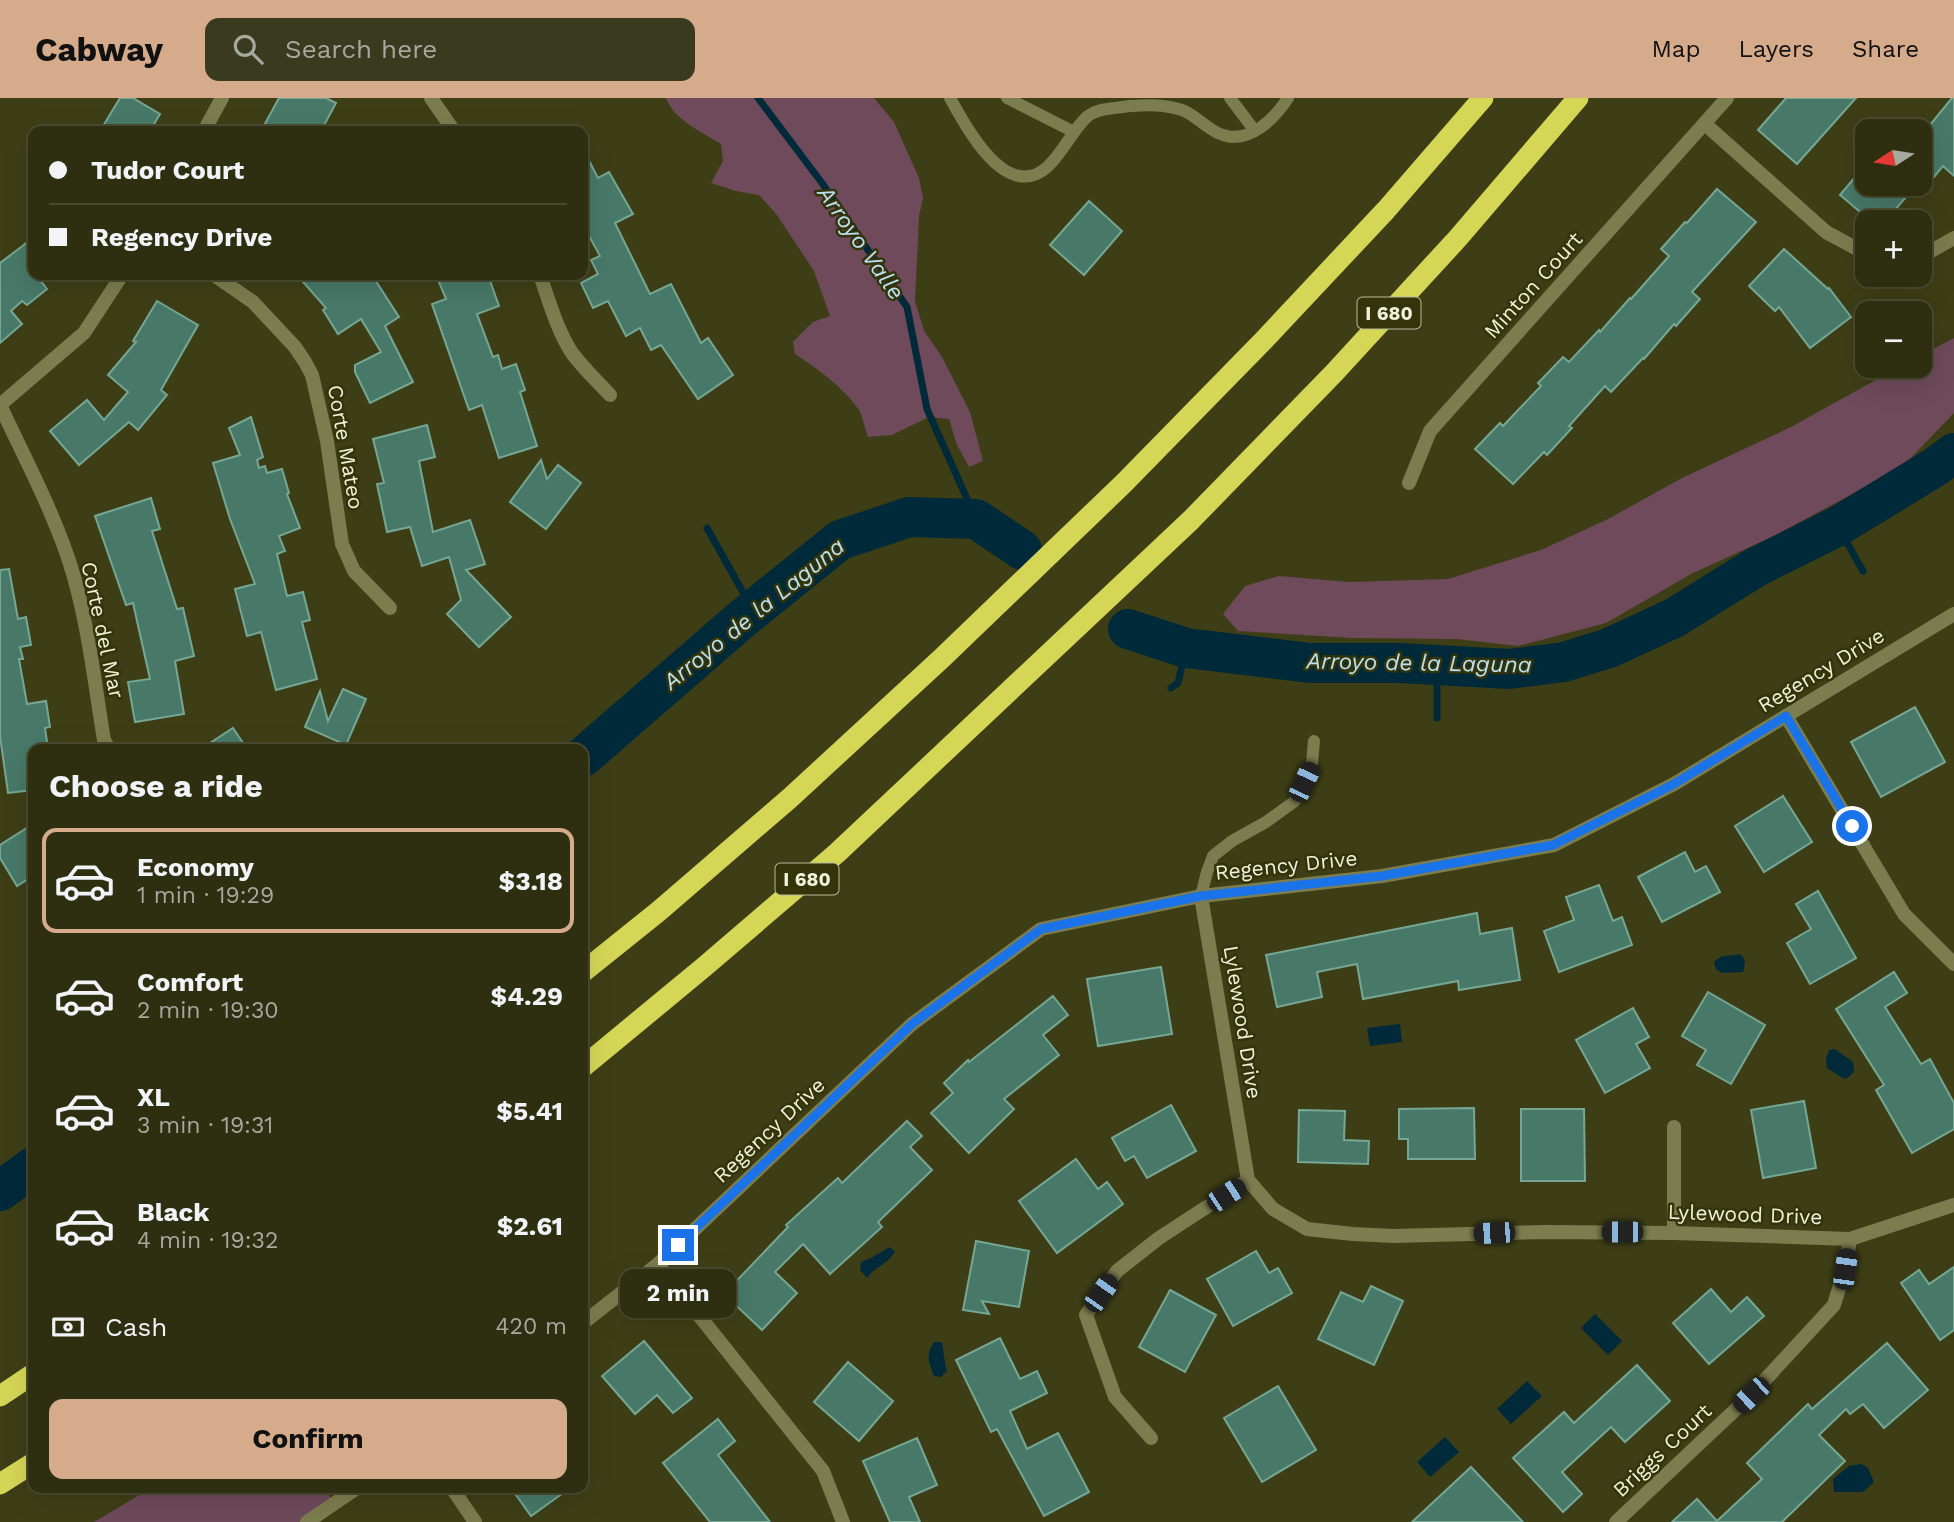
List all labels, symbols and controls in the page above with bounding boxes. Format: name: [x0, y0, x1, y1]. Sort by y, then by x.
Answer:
search box: [205, 18, 695, 81]
text: Cabway: [35, 30, 163, 69]
icon: search: [229, 30, 267, 68]
text: Search here: [285, 34, 437, 64]
text: Map: [1652, 35, 1700, 63]
text: Layers: [1738, 35, 1814, 63]
text: Share: [1852, 35, 1919, 63]
north arrow: [1855, 119, 1932, 196]
map controls: [1855, 119, 1932, 378]
text: Tudor Court: [91, 155, 244, 185]
water label: Arroyo Valle: [811, 180, 910, 305]
button: +: [1855, 210, 1932, 287]
text: Regency Drive: [91, 222, 272, 252]
street label: Minton Court: [1479, 226, 1587, 343]
road number: I 680: [1358, 298, 1420, 328]
button: −: [1855, 301, 1932, 378]
street label: Corte Mateo: [323, 383, 369, 511]
water label: Arroyo de la Laguna: [657, 533, 850, 696]
street label: Corte del Mar: [76, 559, 130, 701]
street label: Regency Drive: [1753, 622, 1889, 718]
water label: Arroyo de la Laguna: [1305, 648, 1532, 678]
car: [1286, 759, 1323, 805]
text: Choose a ride: [49, 767, 263, 805]
route start: [1836, 810, 1868, 842]
street label: Regency Drive: [1214, 845, 1358, 885]
icon: car: [53, 849, 116, 912]
text: Economy: [137, 852, 254, 882]
road number: I 680: [776, 864, 838, 894]
text: $3.18: [498, 866, 563, 896]
text: 1 min · 19:29: [137, 882, 274, 909]
street label: Lylewood Drive: [1219, 944, 1267, 1100]
icon: car: [53, 964, 116, 1027]
text: Comfort: [137, 967, 243, 997]
text: $4.29: [491, 981, 563, 1011]
text: 2 min · 19:30: [137, 997, 279, 1024]
street label: Regency Drive: [708, 1072, 830, 1188]
icon: car: [53, 1079, 116, 1142]
text: XL: [137, 1082, 170, 1112]
text: $5.41: [496, 1096, 563, 1126]
text: 3 min · 19:31: [137, 1112, 273, 1139]
car: [1203, 1175, 1250, 1215]
icon: car: [53, 1194, 116, 1257]
text: Black: [137, 1197, 209, 1227]
street label: Lylewood Drive: [1667, 1199, 1823, 1229]
text: $2.61: [497, 1211, 563, 1241]
car: [1473, 1222, 1516, 1244]
car: [1602, 1222, 1644, 1243]
text: 4 min · 19:32: [137, 1227, 278, 1254]
route end: [662, 1229, 694, 1261]
car: [1832, 1247, 1859, 1291]
callout: 2 min: [620, 1270, 736, 1318]
car: [1081, 1270, 1122, 1316]
text: 2 min: [647, 1280, 709, 1307]
icon: cash: [49, 1308, 87, 1346]
text: Cash: [105, 1312, 167, 1342]
text: 420 m: [495, 1313, 567, 1340]
car: [1729, 1373, 1774, 1417]
street label: Briggs Court: [1608, 1398, 1716, 1502]
button: Confirm: [49, 1399, 567, 1479]

